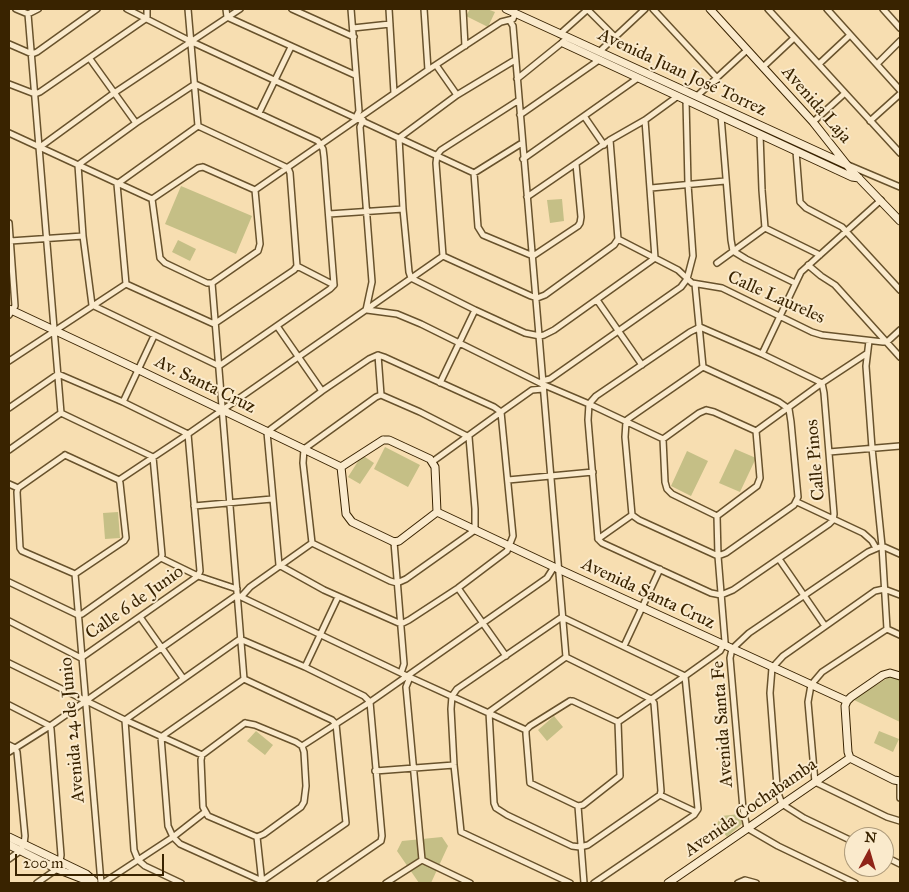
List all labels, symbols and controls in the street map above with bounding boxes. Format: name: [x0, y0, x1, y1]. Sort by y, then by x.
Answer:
street label: Avenida Juan José Torrez: [594, 24, 770, 122]
street label: Avenida Laja: [777, 62, 855, 148]
street label: Calle Laureles: [724, 267, 828, 329]
street label: Av. Santa Cruz: [151, 351, 259, 419]
street label: Calle Pinos: [802, 418, 830, 502]
street label: Avenida Santa Cruz: [578, 554, 718, 634]
street label: Calle 6 de Junio: [82, 561, 188, 645]
street label: Avenida 24 de Junio: [56, 656, 90, 804]
street label: Avenida Santa Fe: [708, 660, 738, 788]
street label: Avenida Cochabamba: [681, 754, 821, 862]
north arrow: [844, 827, 894, 877]
text: N: [864, 829, 877, 847]
scale bar: [18, 844, 166, 876]
text: 200 m: [23, 854, 64, 872]

